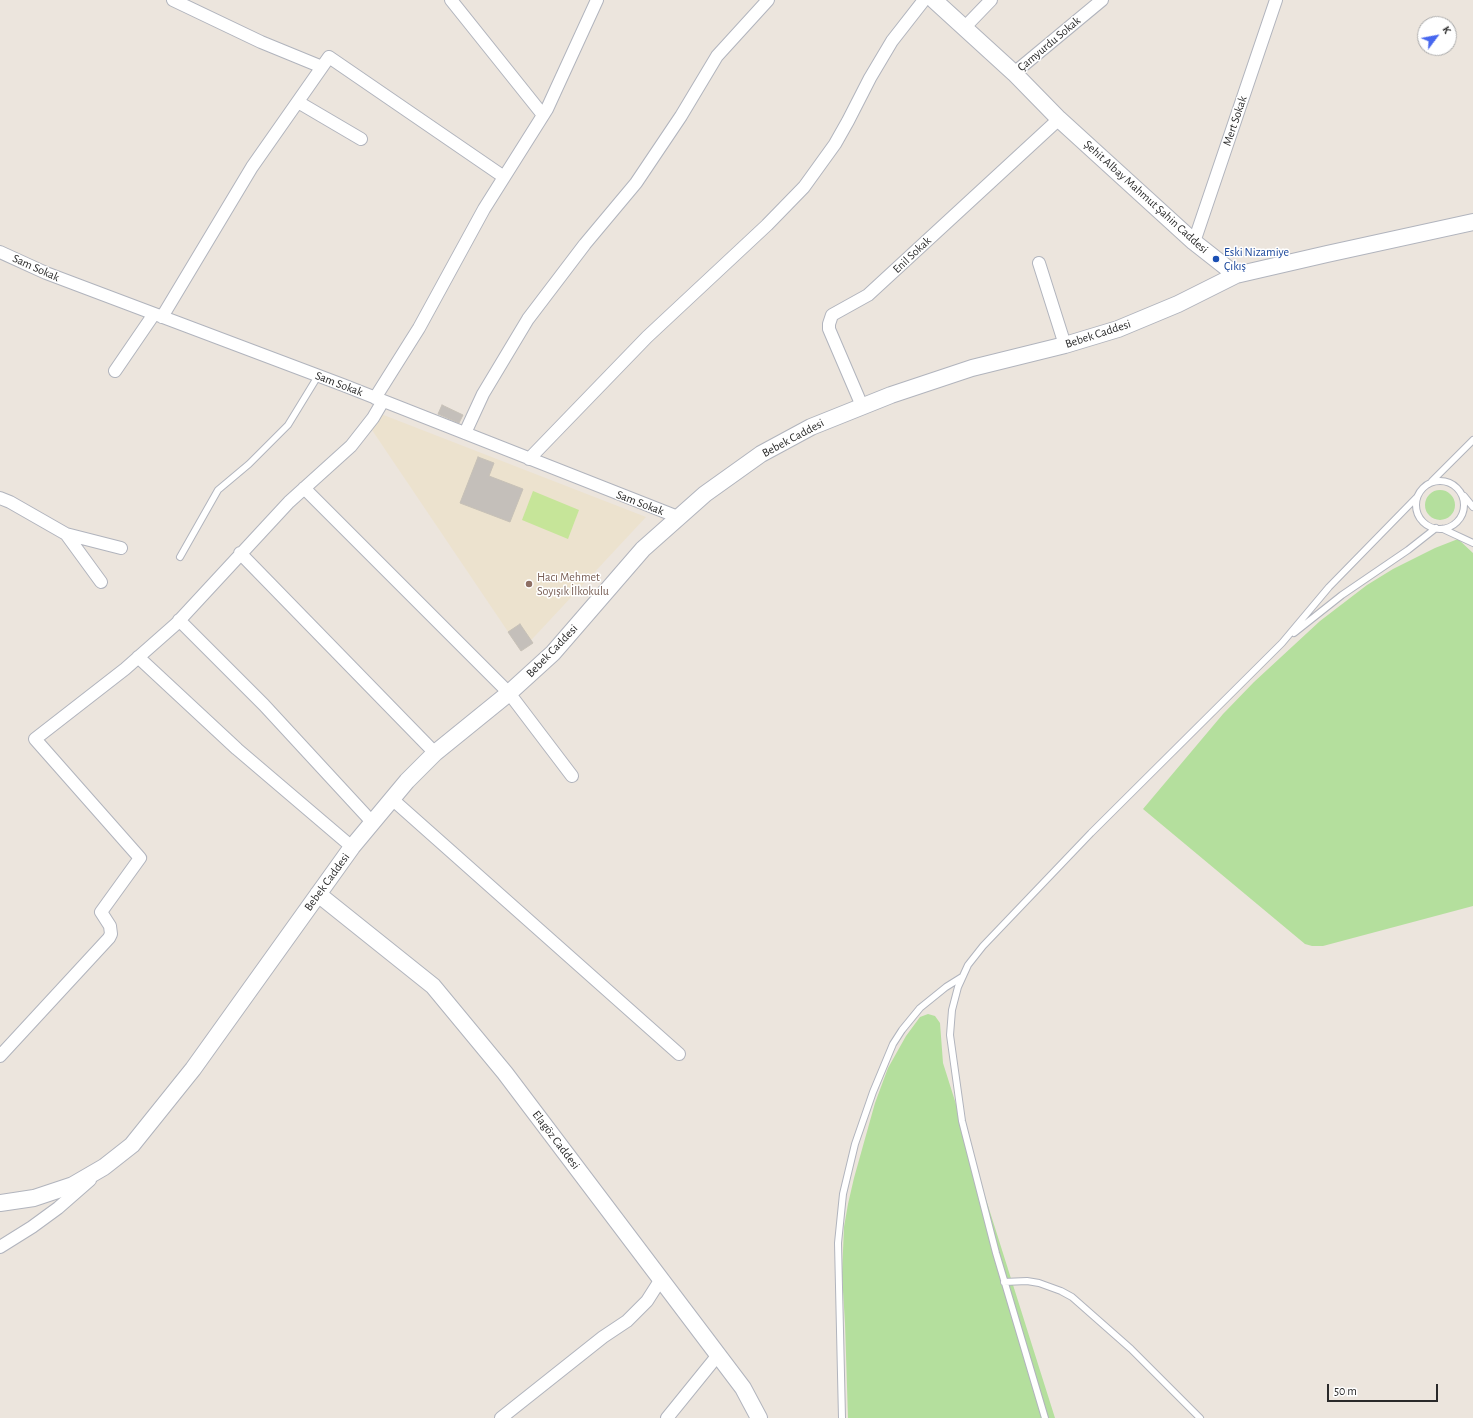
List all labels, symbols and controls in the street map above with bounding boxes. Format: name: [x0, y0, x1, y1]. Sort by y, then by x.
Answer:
street label: Çamyurdu Sokak: [1015, 13, 1083, 75]
north arrow: [1417, 16, 1457, 56]
text: K: [1440, 24, 1453, 36]
street label: Mert Sokak: [1220, 94, 1250, 148]
street label: Şehit Albay Mahmut Şahin Caddesi: [1081, 137, 1211, 257]
street label: Enil Sokak: [890, 234, 934, 276]
place label: Eski Nizamiye Çıkış: [1224, 245, 1289, 273]
street label: Sam Sokak: [10, 251, 62, 285]
marker: Eski Nizamiye Çıkış: [1211, 254, 1221, 264]
street label: Bebek Caddesi: [1063, 317, 1133, 351]
street label: Sam Sokak: [313, 368, 365, 400]
street label: Bebek Caddesi: [760, 416, 826, 460]
street label: Sam Sokak: [614, 487, 666, 519]
place label: Hacı Mehmet Soyışık İlkokulu: [537, 570, 609, 598]
marker: Hacı Mehmet Soyışık İlkokulu: [524, 579, 534, 589]
street label: Bebek Caddesi: [523, 622, 581, 680]
street label: Bebek Caddesi: [301, 850, 353, 914]
street label: Elagöz Caddesi: [529, 1108, 583, 1172]
scale bar: [1329, 1376, 1440, 1402]
text: 50 m: [1334, 1385, 1357, 1397]

